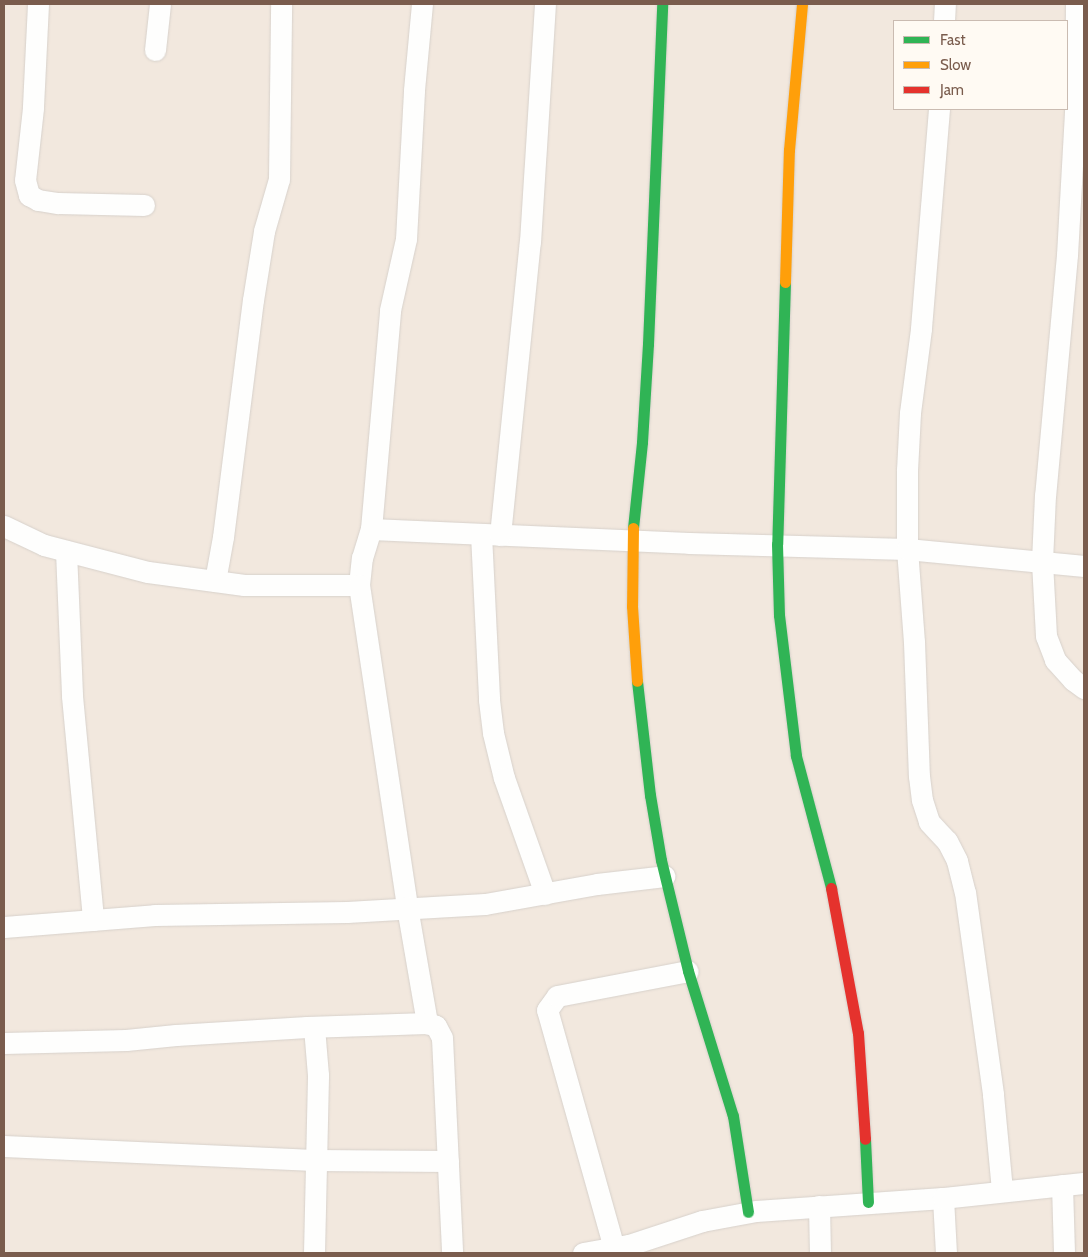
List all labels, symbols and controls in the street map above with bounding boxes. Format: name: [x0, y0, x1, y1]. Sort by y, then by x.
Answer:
legend: [893, 20, 1068, 110]
text: Fast: [940, 31, 965, 49]
text: Slow: [940, 56, 971, 74]
text: Jam: [940, 81, 964, 99]

